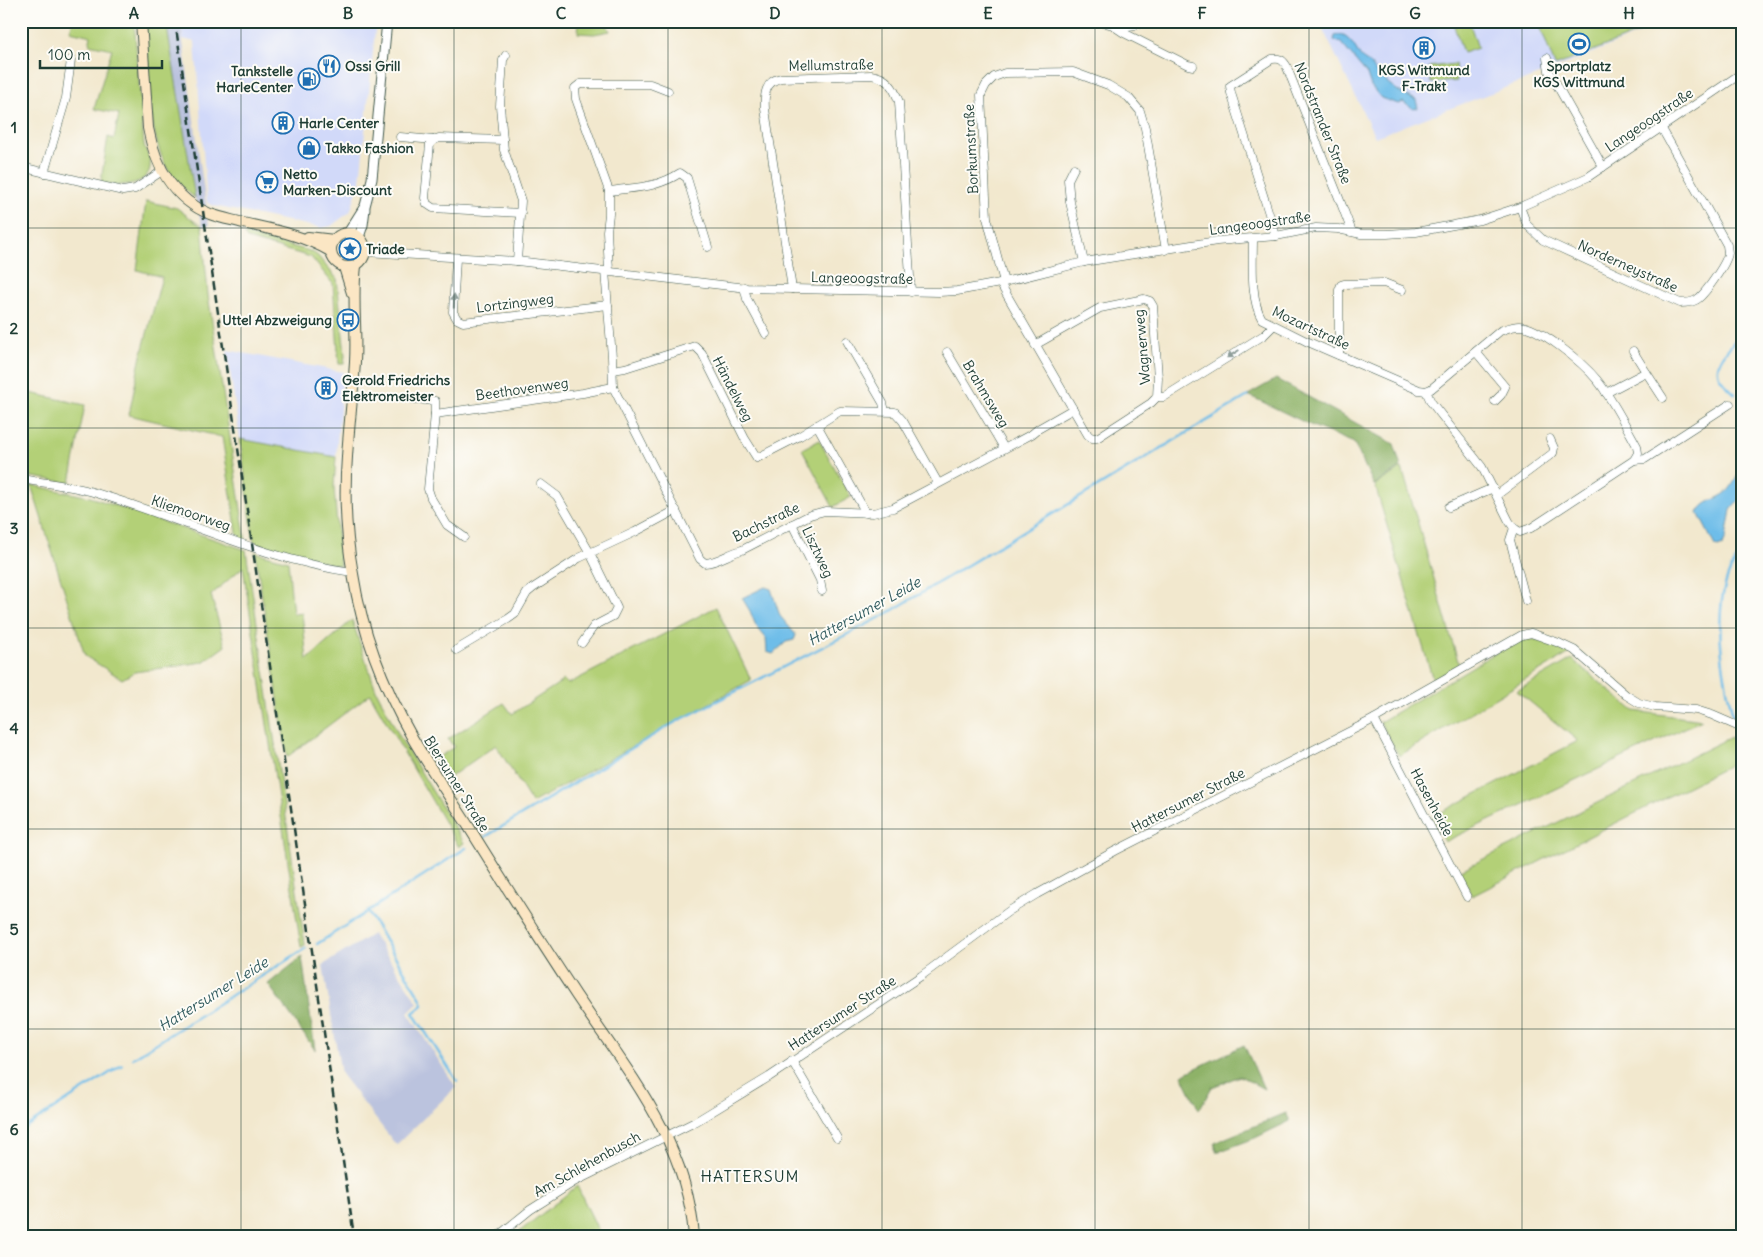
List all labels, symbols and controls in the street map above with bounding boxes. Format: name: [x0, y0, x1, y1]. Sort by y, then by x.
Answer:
text: A: [129, 3, 139, 23]
text: B: [343, 3, 354, 23]
text: C: [556, 3, 567, 23]
text: D: [769, 3, 781, 23]
text: E: [983, 3, 993, 23]
text: F: [1197, 3, 1207, 23]
text: G: [1409, 3, 1421, 23]
text: H: [1623, 3, 1635, 23]
sports icon: Sportplatz KGS Wittmund: [1567, 32, 1591, 56]
building icon: KGS Wittmund F-Trakt: [1412, 36, 1436, 60]
scale bar: [40, 38, 162, 70]
text: 100 m: [48, 45, 90, 64]
restaurant icon: Ossi Grill: [317, 54, 341, 78]
street label: Mellumstraße: [788, 55, 874, 75]
place label: Ossi Grill: [345, 57, 400, 75]
place label: Sportplatz KGS Wittmund: [1533, 57, 1626, 91]
street label: Nordstrander Straße: [1290, 60, 1356, 186]
place label: KGS Wittmund F-Trakt: [1378, 61, 1471, 95]
place label: Tankstelle HarleCenter: [216, 62, 293, 96]
fuel station icon: Tankstelle HarleCenter: [297, 67, 321, 91]
street label: Langeoogstraße: [1602, 84, 1696, 156]
street label: Borkumstraße: [960, 104, 982, 194]
building icon: Harle Center: [271, 111, 295, 135]
place label: Harle Center: [299, 114, 379, 132]
text: 1: [11, 117, 17, 137]
shop icon: Takko Fashion: [297, 136, 321, 160]
place label: Takko Fashion: [325, 139, 414, 157]
place label: Netto Marken-Discount: [283, 165, 392, 199]
supermarket icon: Netto Marken-Discount: [255, 170, 279, 194]
street label: Langeoogstraße: [1208, 207, 1312, 239]
street label: Norderneystraße: [1575, 236, 1681, 296]
place icon: Triade: [338, 237, 362, 261]
place label: Triade: [366, 240, 405, 258]
street label: Langeoogstraße: [811, 268, 913, 288]
street label: Lortzingweg: [475, 289, 555, 317]
one-way arrow: [450, 293, 458, 309]
street label: Mozartstraße: [1269, 302, 1353, 354]
bus stop icon: Uttel Abzweigung: [336, 308, 360, 332]
street label: Wagnerweg: [1130, 308, 1154, 386]
place label: Uttel Abzweigung: [222, 311, 332, 329]
text: 2: [10, 318, 19, 338]
one-way arrow: [1227, 349, 1240, 358]
street label: Händelweg: [709, 353, 757, 425]
street label: Brahmsweg: [959, 357, 1013, 431]
place label: Gerold Friedrichs Elektromeister: [342, 371, 451, 405]
street label: Beethovenweg: [474, 374, 570, 404]
building icon: Gerold Friedrichs Elektromeister: [314, 376, 338, 400]
street label: Kliemoorweg: [149, 491, 233, 535]
street label: Bachstraße: [730, 498, 802, 546]
text: 3: [9, 518, 19, 538]
street label: Lisztweg: [798, 523, 838, 581]
water label: Hattersumer Leide: [804, 572, 924, 650]
text: 4: [9, 718, 19, 738]
street label: Blersumer Straße: [420, 733, 494, 835]
street label: Hattersumer Straße: [1128, 764, 1248, 836]
street label: Hasenheide: [1407, 765, 1457, 839]
text: 5: [9, 919, 19, 939]
water label: Hattersumer Leide: [155, 952, 272, 1035]
street label: Hattersumer Straße: [785, 971, 899, 1055]
text: 6: [9, 1119, 19, 1139]
street label: Am Schlehenbusch: [530, 1127, 644, 1201]
district label: HATTERSUM: [700, 1166, 800, 1186]

